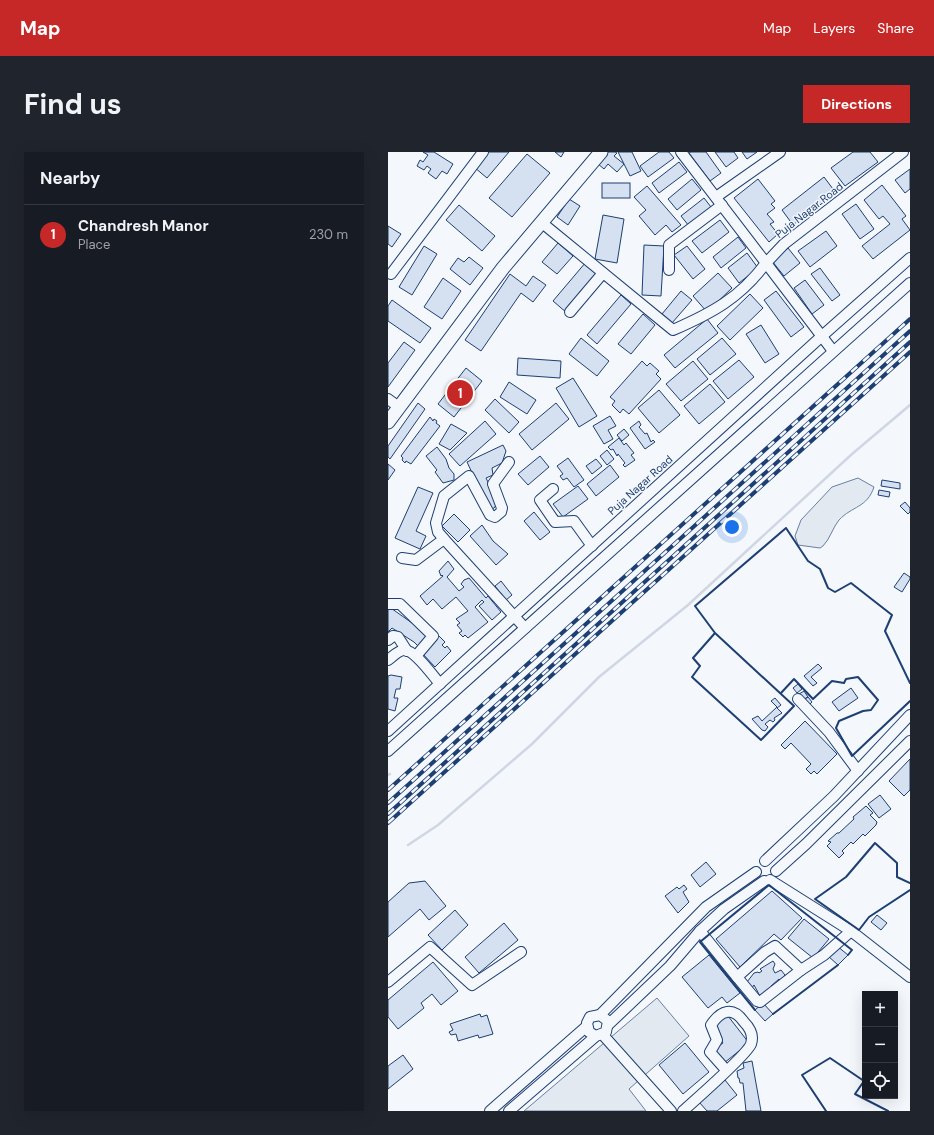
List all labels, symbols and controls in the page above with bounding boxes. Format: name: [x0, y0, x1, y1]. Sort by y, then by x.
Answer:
text: Map: [20, 16, 60, 41]
text: Map: [763, 19, 791, 37]
text: Layers: [813, 19, 855, 37]
text: Share: [877, 19, 914, 37]
button: Directions: [803, 85, 910, 123]
text: Find us: [24, 86, 122, 123]
text: Nearby: [40, 167, 100, 189]
street label: Puja Nagar Road: [772, 179, 846, 241]
text: Chandresh Manor: [78, 216, 209, 236]
text: 1: [51, 226, 55, 243]
text: 230 m: [309, 226, 348, 243]
text: Place: [78, 236, 110, 253]
pin: 1: [447, 378, 473, 408]
street label: Puja Nagar Road: [605, 452, 675, 518]
your location: [722, 517, 742, 537]
map controls: [862, 991, 898, 1099]
button: +: [862, 991, 898, 1027]
button: −: [862, 1027, 898, 1063]
button: locate: [862, 1063, 898, 1099]

